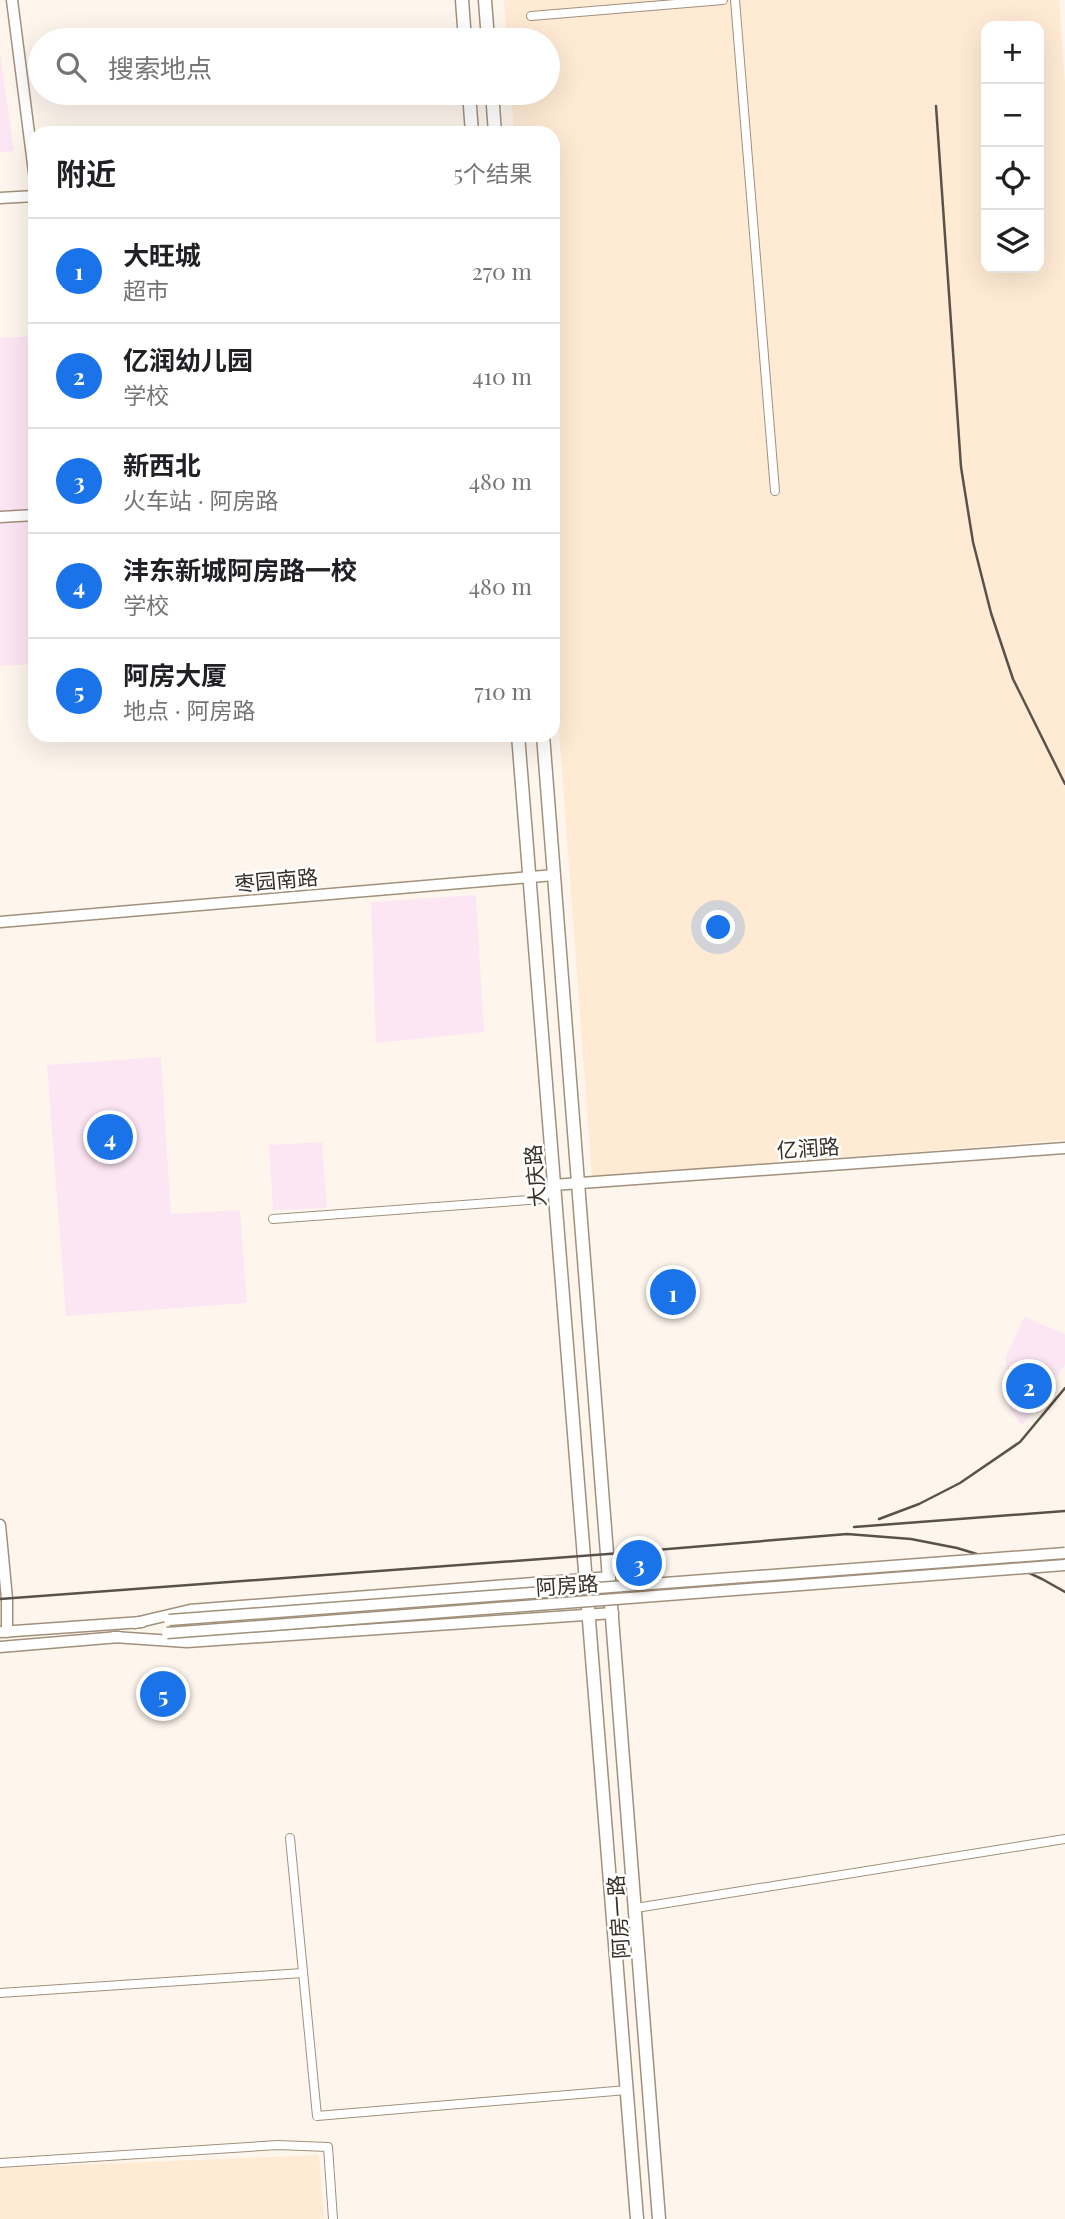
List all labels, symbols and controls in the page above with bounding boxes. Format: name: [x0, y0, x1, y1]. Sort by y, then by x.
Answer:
map controls: [981, 21, 1044, 273]
button: +: [981, 21, 1044, 84]
search box: [28, 28, 560, 105]
icon: search: [52, 48, 90, 86]
text: 搜索地点: [108, 50, 212, 85]
button: −: [981, 84, 1044, 147]
button: locate: [981, 147, 1044, 210]
text: 附近: [56, 153, 116, 193]
text: 5个结果: [453, 157, 532, 188]
button: layers: [981, 210, 1044, 273]
text: 大旺城: [123, 237, 201, 272]
text: 1: [75, 255, 83, 286]
text: 270 m: [472, 255, 532, 286]
text: 超市: [123, 274, 169, 305]
text: 亿润幼儿园: [123, 342, 253, 377]
text: 2: [73, 360, 85, 391]
text: 410 m: [472, 360, 532, 391]
text: 学校: [123, 379, 169, 410]
text: 新西北: [123, 447, 201, 482]
text: 3: [73, 465, 85, 496]
text: 480 m: [469, 465, 532, 496]
text: 火车站 · 阿房路: [123, 484, 279, 515]
text: 沣东新城阿房路一校: [123, 552, 357, 587]
text: 4: [73, 570, 85, 601]
text: 480 m: [469, 570, 532, 601]
text: 学校: [123, 589, 169, 620]
text: 阿房大厦: [123, 657, 227, 692]
text: 5: [74, 675, 84, 706]
text: 710 m: [474, 675, 532, 706]
text: 地点 · 阿房路: [123, 694, 256, 725]
street label: 枣园南路: [233, 861, 319, 897]
your location: [701, 910, 735, 944]
pin: 4: [87, 1111, 133, 1163]
street label: 亿润路: [776, 1131, 840, 1163]
street label: 大庆路: [517, 1143, 551, 1209]
pin: 1: [650, 1266, 696, 1318]
pin: 2: [1006, 1360, 1052, 1412]
pin: 3: [616, 1537, 662, 1589]
street label: 阿房路: [535, 1568, 599, 1600]
pin: 5: [140, 1668, 186, 1720]
street label: 阿房一路: [600, 1874, 634, 1960]

